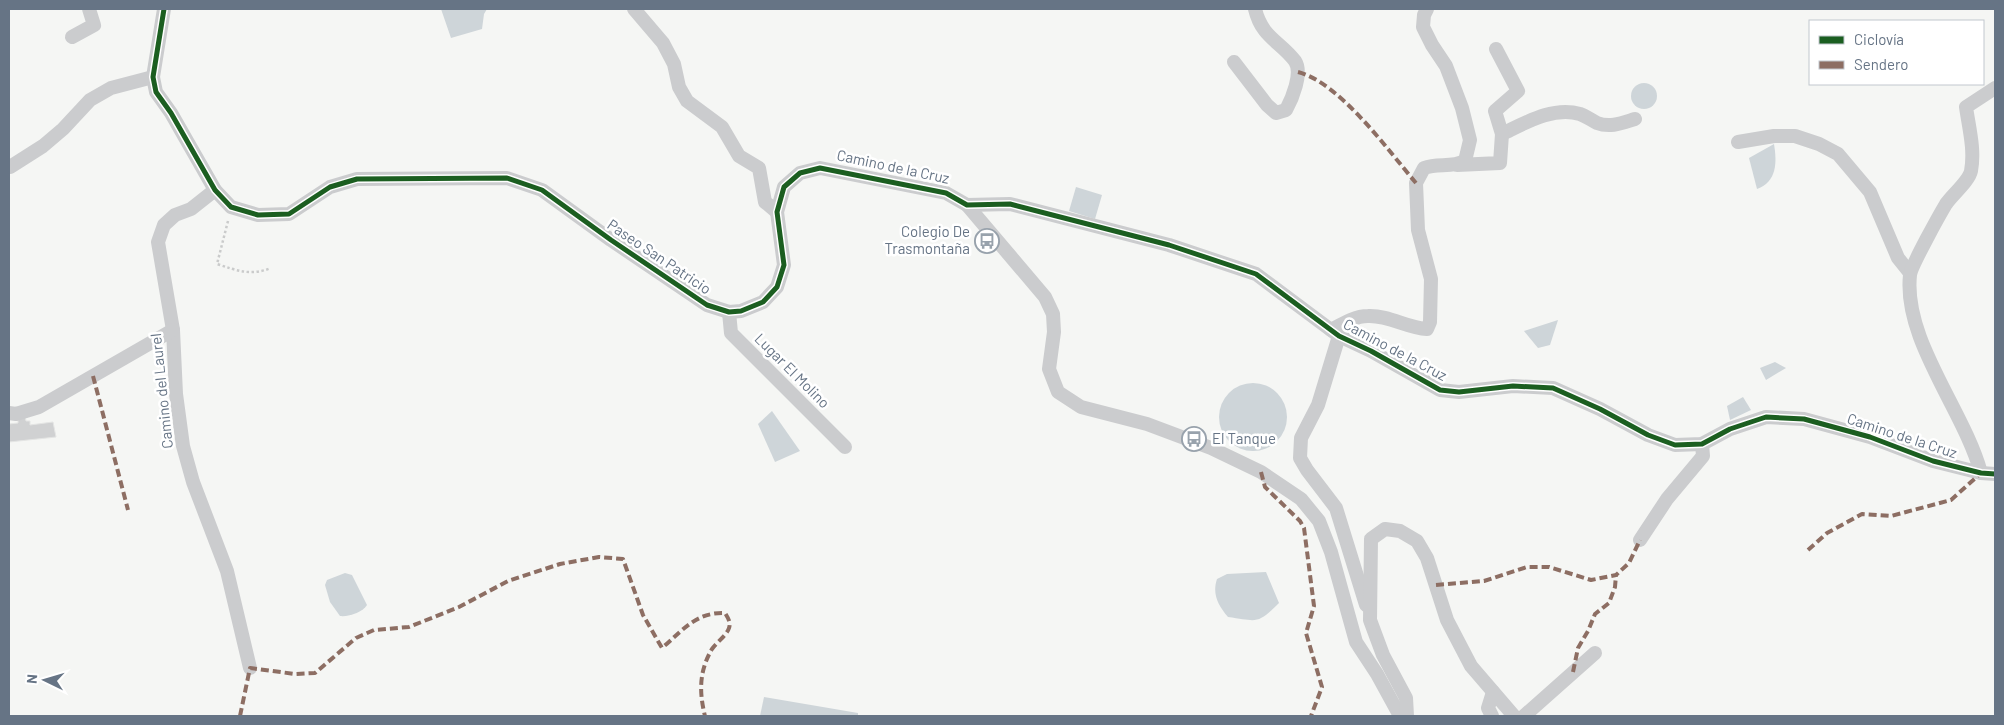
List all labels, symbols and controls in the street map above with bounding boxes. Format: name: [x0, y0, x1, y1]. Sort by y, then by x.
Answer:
legend: [1809, 20, 1984, 85]
text: Ciclovía: [1854, 30, 1904, 48]
text: Sendero: [1854, 55, 1908, 73]
street label: Camino de la Cruz: [835, 145, 951, 187]
street label: Paseo San Patricio: [604, 215, 715, 298]
place label: Colegio De Trasmontaña: [885, 222, 970, 257]
bus stop icon: Colegio De Trasmontaña: [974, 228, 1000, 254]
street label: Camino de la Cruz: [1341, 314, 1451, 384]
street label: Lugar El Molino: [751, 329, 834, 412]
street label: Camino del Laurel: [146, 333, 176, 450]
street label: Camino de la Cruz: [1845, 409, 1960, 461]
bus stop icon: El Tanque: [1181, 426, 1207, 452]
place label: El Tanque: [1212, 429, 1276, 447]
north arrow: [20, 655, 70, 705]
text: N: [23, 673, 40, 684]

